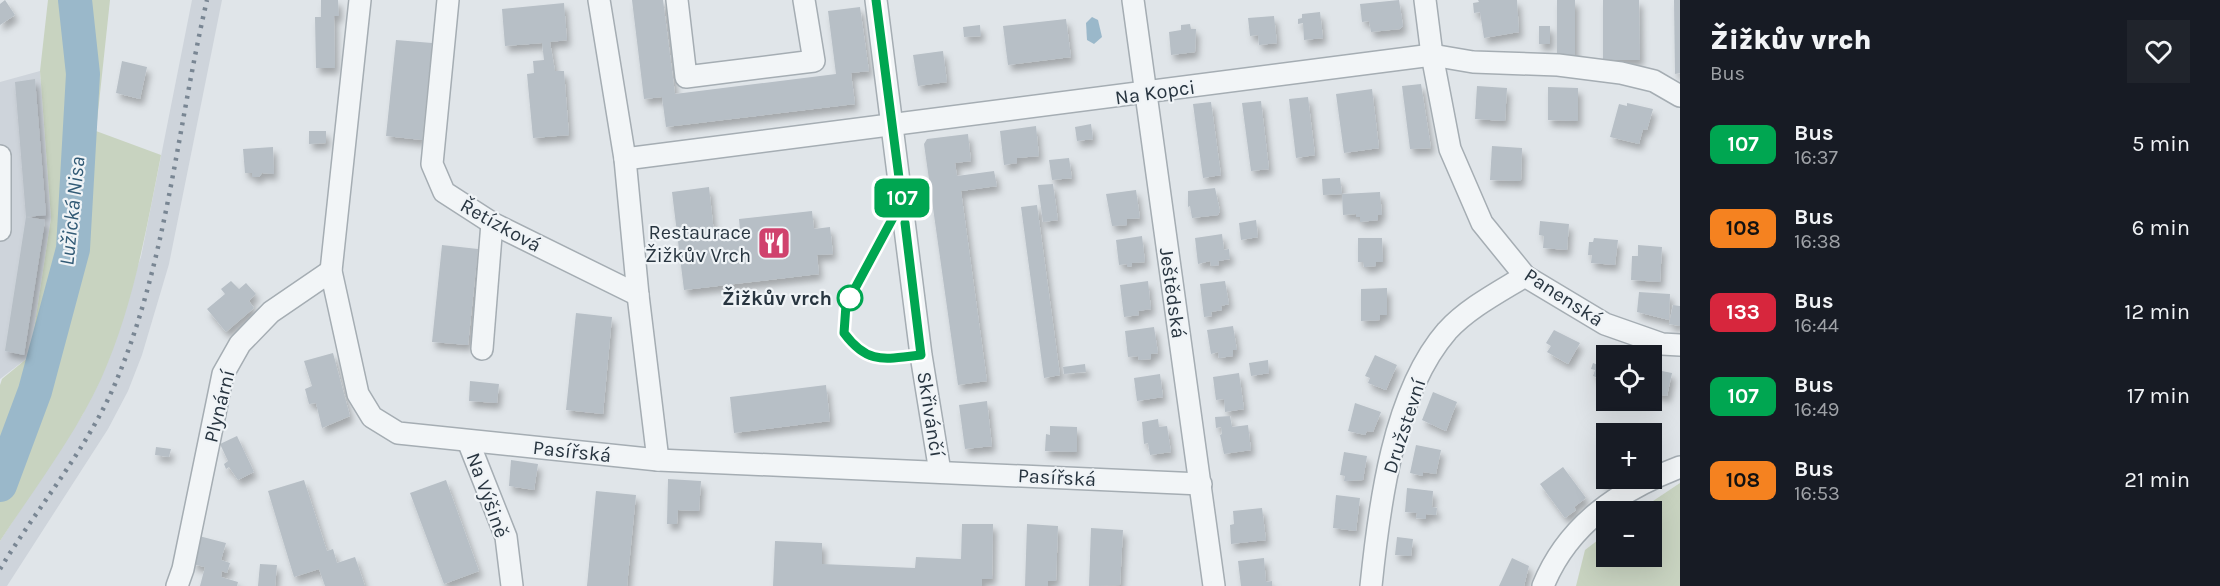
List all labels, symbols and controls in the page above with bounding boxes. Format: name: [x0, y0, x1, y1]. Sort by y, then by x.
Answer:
button: heart: [2127, 20, 2190, 83]
text: Žižkův vrch: [1710, 23, 1872, 56]
text: Bus: [1710, 62, 1745, 85]
street label: Na Kopci: [1114, 76, 1197, 109]
text: Bus: [1794, 120, 1834, 146]
text: 5 min: [2132, 131, 2190, 157]
text: 107: [1727, 132, 1759, 156]
text: 16:37: [1794, 146, 1838, 169]
water label: Lužická Nisa: [54, 155, 90, 267]
line badge: 107: [868, 178, 936, 218]
text: 107: [886, 186, 918, 210]
street label: Řetízková: [456, 193, 546, 257]
text: Bus: [1794, 204, 1834, 230]
text: 6 min: [2132, 215, 2190, 241]
text: 108: [1726, 216, 1760, 240]
place label: Restaurace Žižkův Vrch: [645, 221, 751, 267]
restaurant icon: Restaurace Žižkův Vrch: [756, 225, 792, 261]
text: 16:38: [1794, 230, 1841, 253]
street label: Ještědská: [1155, 246, 1190, 340]
street label: Panenská: [1520, 263, 1607, 331]
marker: Žižkův vrch: [837, 285, 863, 311]
place label: Žižkův vrch: [722, 286, 832, 310]
text: Bus: [1794, 288, 1834, 314]
text: 12 min: [2124, 299, 2190, 325]
text: 133: [1726, 300, 1760, 324]
text: 16:44: [1794, 314, 1839, 337]
map controls: [1596, 345, 1662, 567]
button: locate: [1596, 345, 1662, 411]
street label: Plynární: [199, 367, 240, 445]
street label: Skřivánčí: [912, 370, 949, 458]
text: Bus: [1794, 372, 1834, 398]
street label: Družstevní: [1378, 376, 1431, 477]
text: 17 min: [2127, 383, 2190, 409]
text: 107: [1727, 384, 1759, 408]
text: 16:49: [1794, 398, 1839, 421]
button: +: [1596, 423, 1662, 489]
street label: Pasířská: [532, 436, 612, 467]
street label: Na Výšině: [462, 450, 514, 541]
text: Bus: [1794, 456, 1834, 482]
street label: Pasířská: [1017, 464, 1097, 491]
text: 21 min: [2124, 467, 2190, 493]
text: 108: [1726, 468, 1760, 492]
text: 16:53: [1794, 482, 1840, 505]
button: −: [1596, 501, 1662, 567]

